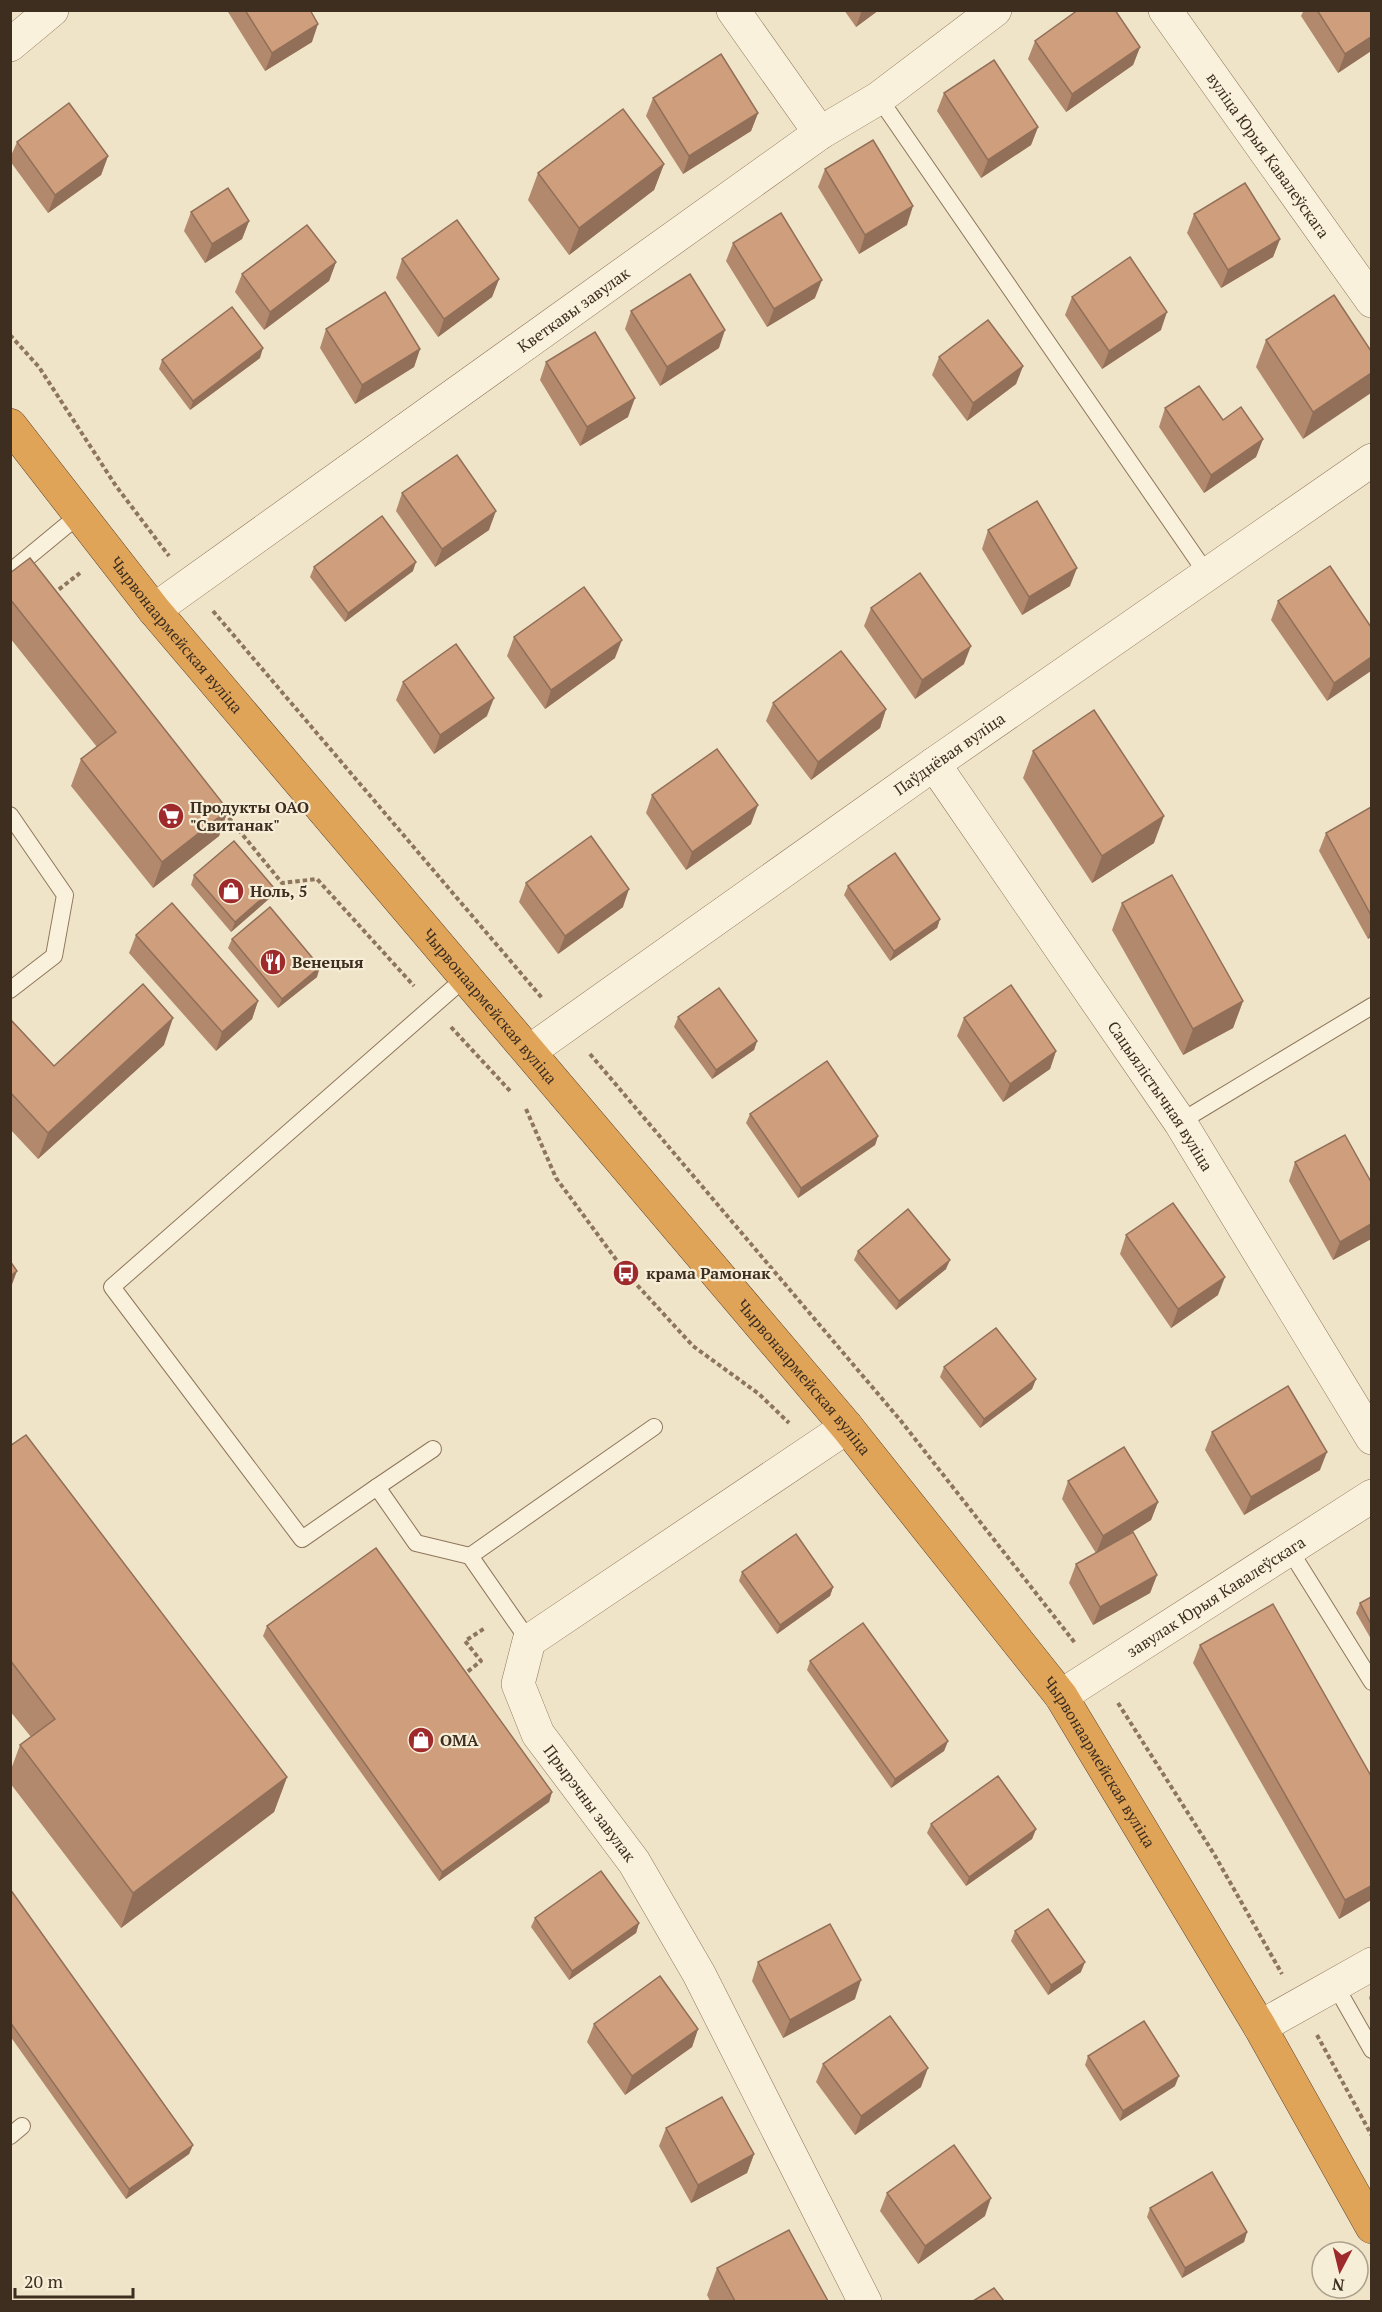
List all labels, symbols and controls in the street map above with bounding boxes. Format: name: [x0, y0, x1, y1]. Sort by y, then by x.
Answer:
street label: вуліца Юрыя Кавалеўскага: [1202, 68, 1335, 242]
street label: Кветкавы завулак: [513, 262, 634, 357]
street label: Чырвонаармейская вуліца: [105, 552, 248, 718]
street label: Паўднёвая вуліца: [889, 707, 1009, 800]
place label: Продукты ОАО "Свитанак": [190, 796, 309, 836]
supermarket icon: Продукты ОАО "Свитанак": [156, 801, 186, 831]
shop icon: Ноль, 5: [216, 876, 246, 906]
place label: Ноль, 5: [250, 880, 307, 902]
street label: Чырвонаармейская вуліца: [418, 924, 562, 1089]
restaurant icon: Венецыя: [258, 947, 288, 977]
place label: Венецыя: [292, 951, 364, 973]
street label: Сацыялістычная вуліца: [1103, 1017, 1218, 1175]
bus stop icon: крама Рамонак: [611, 1258, 641, 1288]
place label: крама Рамонак: [646, 1262, 771, 1284]
street label: Чырвонаармейская вуліца: [732, 1294, 876, 1460]
street label: завулак Юрыя Кавалеўскага: [1122, 1531, 1309, 1662]
street label: Чырвонаармейская вуліца: [1039, 1672, 1161, 1852]
shop icon: ОМА: [406, 1725, 436, 1755]
place label: ОМА: [440, 1729, 479, 1751]
street label: Прырэчны завулак: [539, 1740, 641, 1866]
north arrow: [1310, 2240, 1370, 2300]
scale bar: [15, 2261, 134, 2299]
text: 20 m: [24, 2269, 64, 2293]
text: N: [1331, 2273, 1346, 2297]

